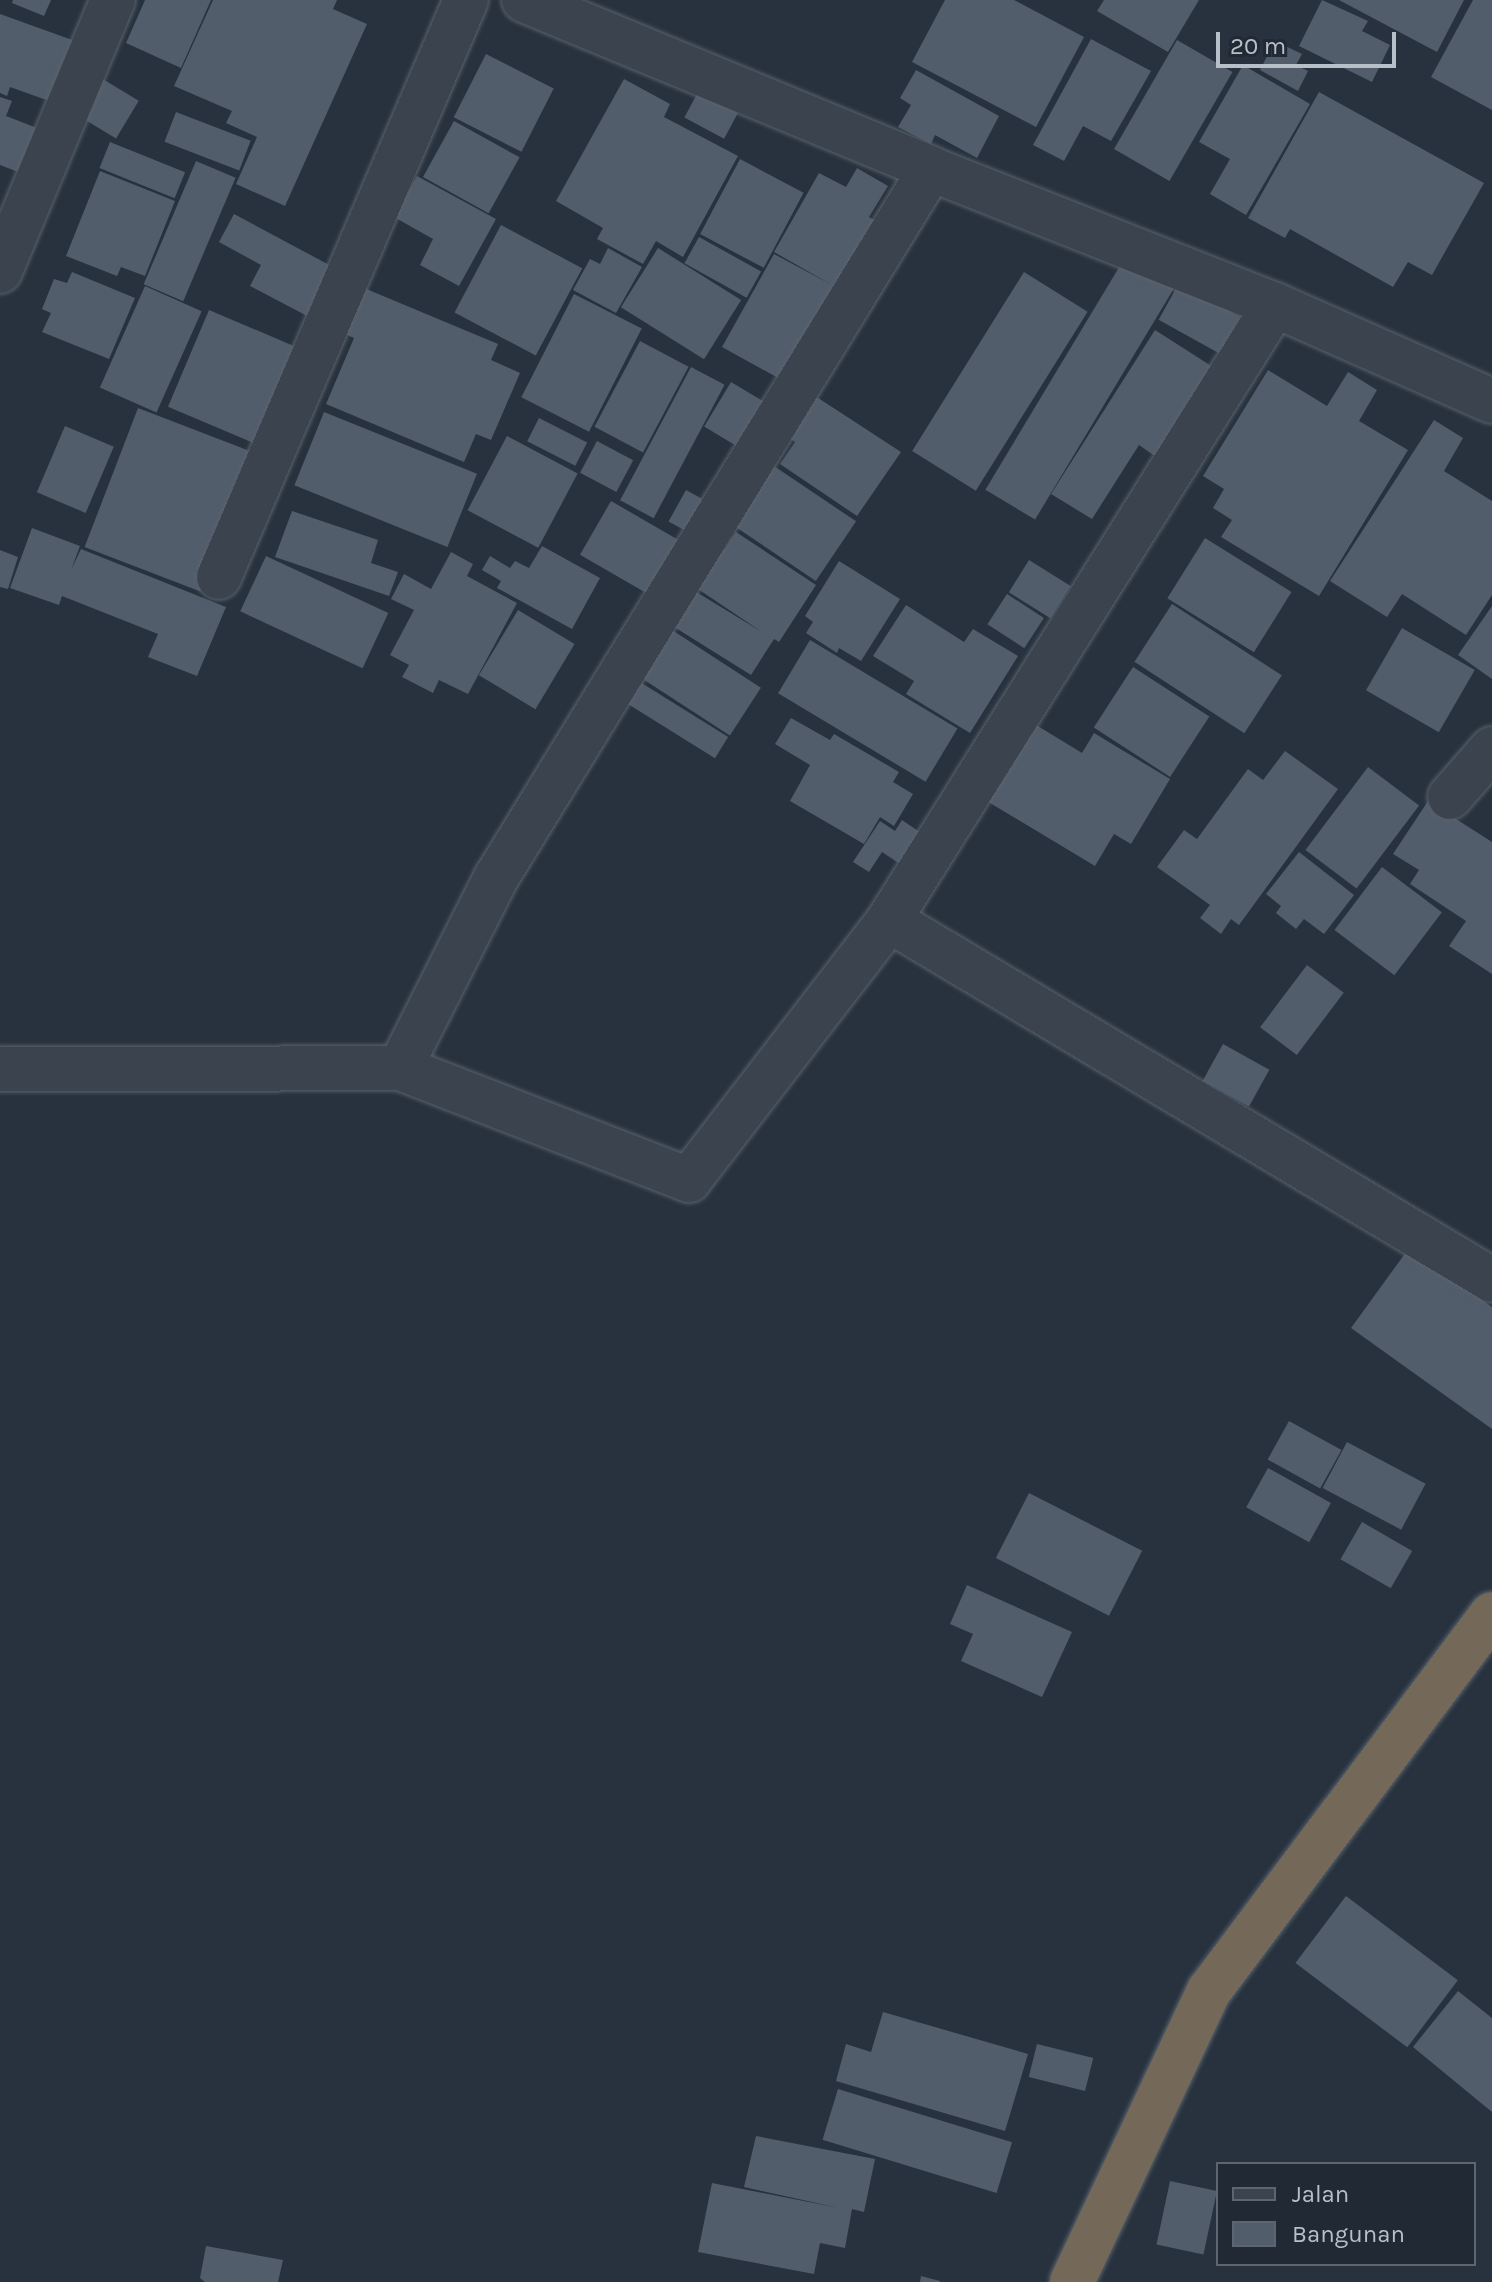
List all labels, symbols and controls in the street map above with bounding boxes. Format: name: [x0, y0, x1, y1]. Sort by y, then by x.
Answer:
scale bar: [1220, 16, 1400, 66]
text: 20 m: [1230, 32, 1286, 60]
legend: [1216, 2162, 1476, 2266]
text: Jalan: [1292, 2180, 1349, 2208]
text: Bangunan: [1292, 2220, 1405, 2248]

